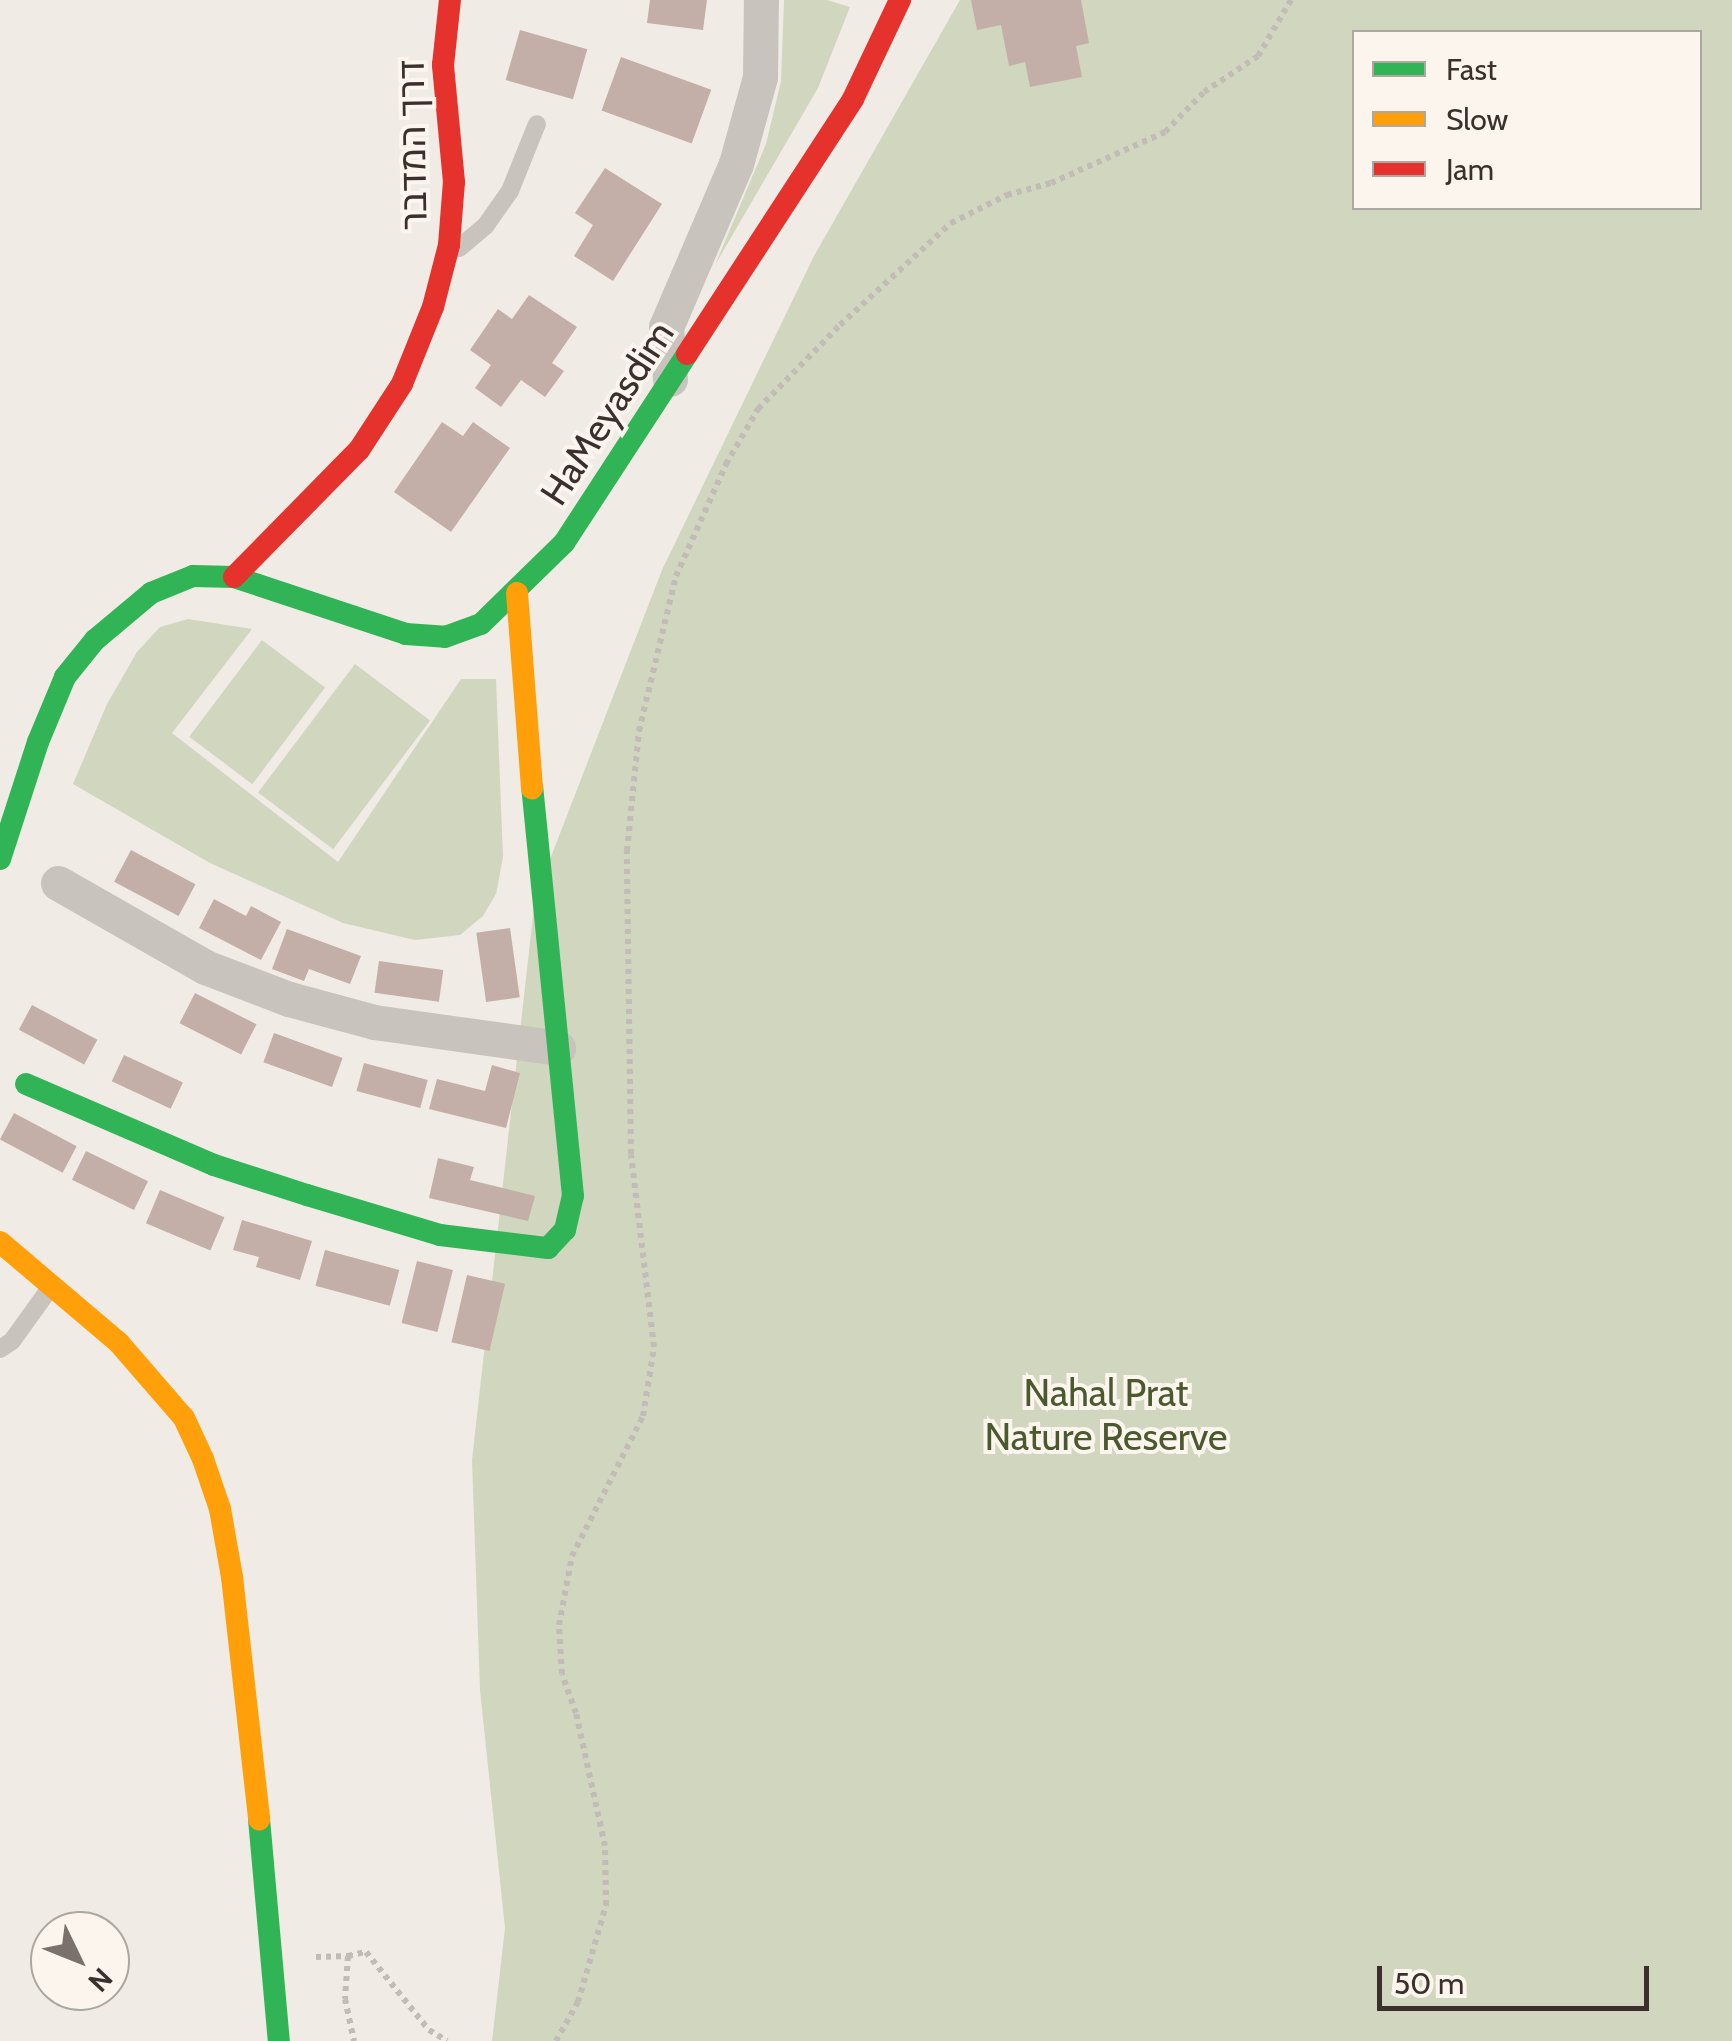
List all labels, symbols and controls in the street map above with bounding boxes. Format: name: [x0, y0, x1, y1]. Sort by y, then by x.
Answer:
legend: [1352, 30, 1702, 210]
text: Fast: [1446, 51, 1497, 88]
street label: דרך המדבר: [388, 59, 436, 231]
text: Slow: [1446, 101, 1508, 138]
text: Jam: [1446, 151, 1494, 188]
street label: HaMeyasdim: [531, 313, 683, 513]
park label: Nahal Prat Nature Reserve: [984, 1370, 1228, 1460]
north arrow: [30, 1911, 130, 2011]
scale bar: [1382, 1946, 1654, 2008]
text: N: [81, 1961, 120, 1999]
text: 50 m: [1394, 1965, 1464, 2002]

